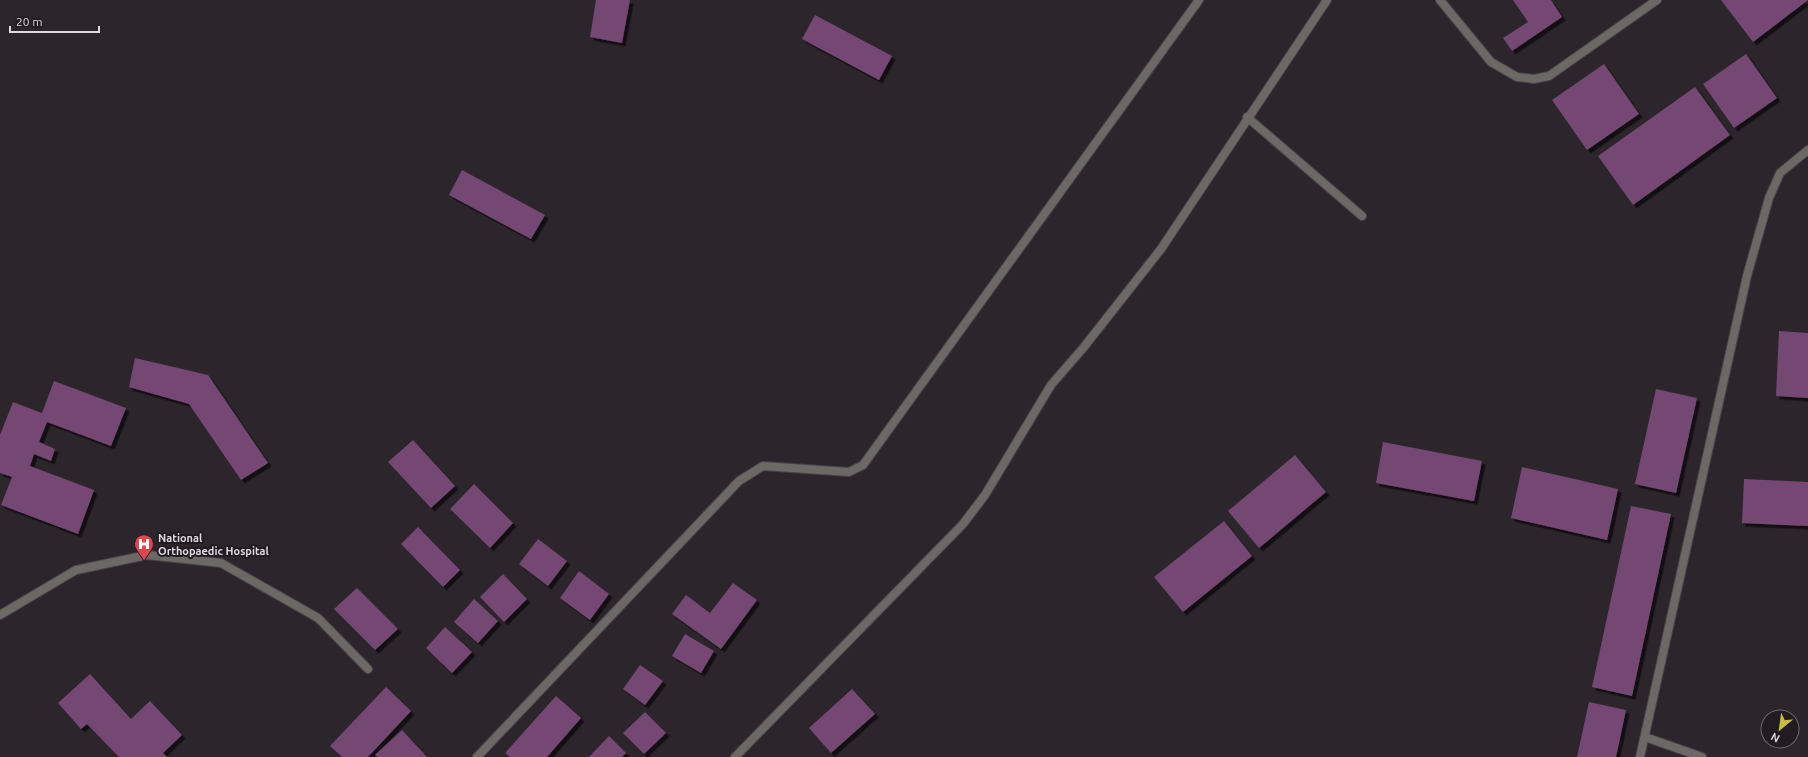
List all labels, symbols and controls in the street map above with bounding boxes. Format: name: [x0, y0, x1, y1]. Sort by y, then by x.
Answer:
scale bar: [10, 8, 99, 34]
text: 20 m: [16, 15, 43, 28]
place label: National Orthopaedic Hospital: [158, 532, 270, 557]
hospital icon: National Orthopaedic Hospital: [133, 533, 155, 561]
north arrow: [1760, 709, 1800, 749]
text: N: [1769, 731, 1782, 745]

